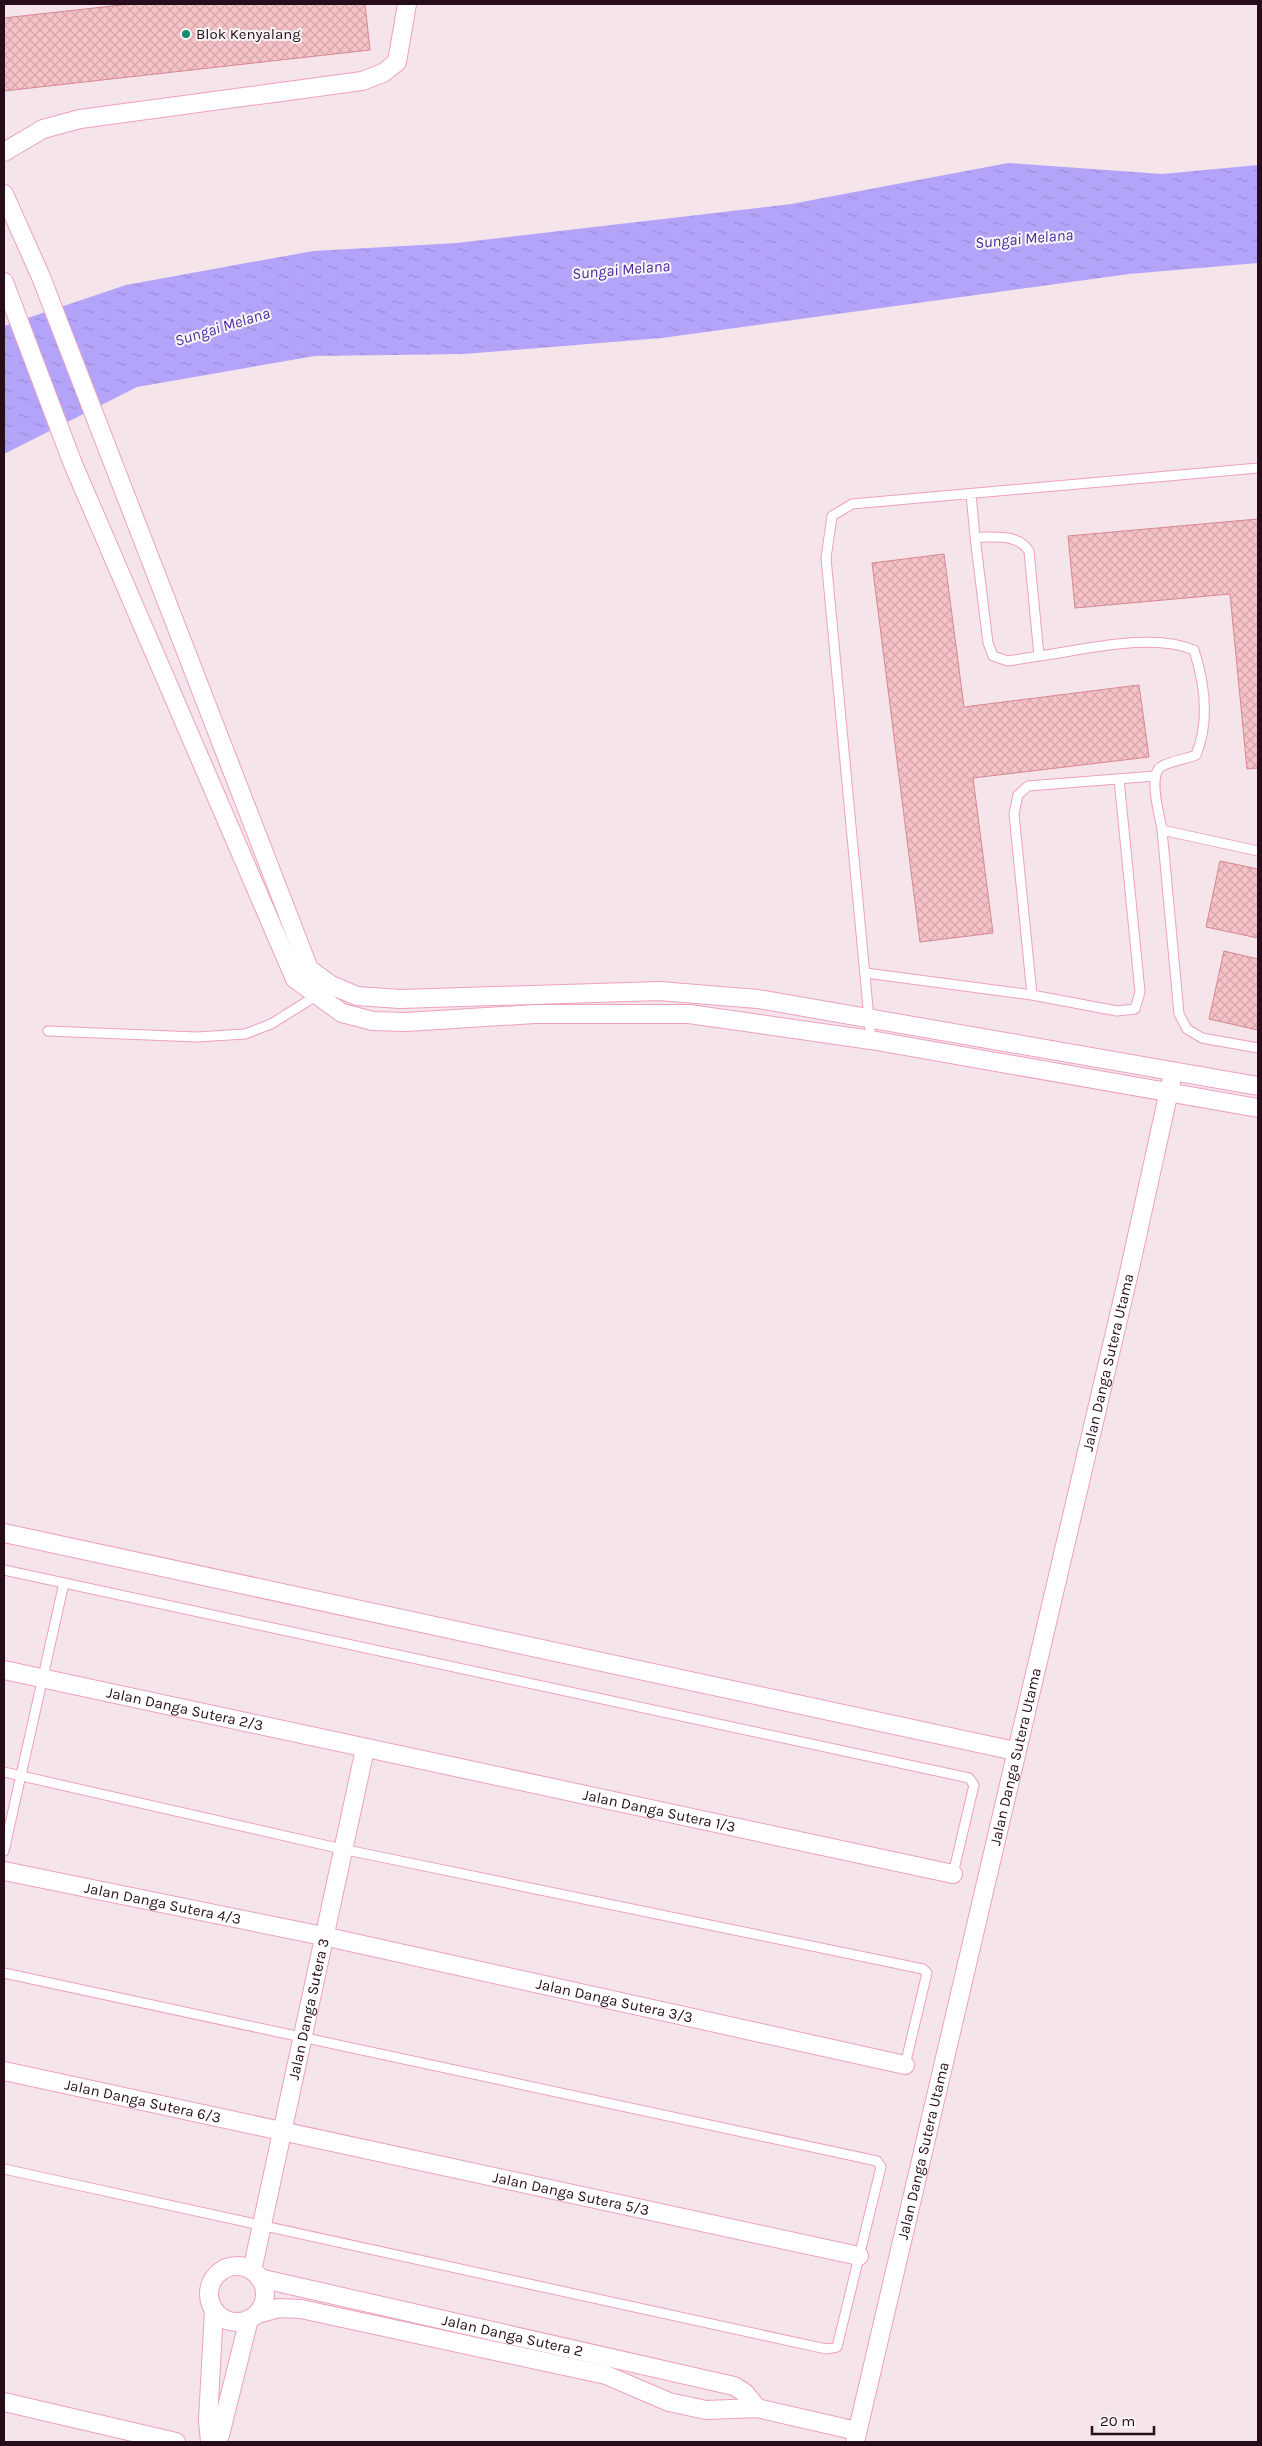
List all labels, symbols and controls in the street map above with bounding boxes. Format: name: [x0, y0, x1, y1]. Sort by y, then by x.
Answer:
place label: Blok Kenyalang: [196, 25, 301, 43]
marker: Blok Kenyalang: [180, 28, 192, 40]
water label: Sungai Melana: [974, 225, 1074, 252]
water label: Sungai Melana: [571, 256, 671, 283]
water label: Sungai Melana: [172, 303, 272, 350]
street label: Jalan Danga Sutera Utama: [1079, 1272, 1138, 1453]
street label: Jalan Danga Sutera Utama: [986, 1666, 1045, 1847]
street label: Jalan Danga Sutera 2/3: [105, 1683, 265, 1734]
street label: Jalan Danga Sutera 1/3: [581, 1786, 737, 1836]
street label: Jalan Danga Sutera 4/3: [83, 1879, 243, 1928]
street label: Jalan Danga Sutera 3: [285, 1937, 333, 2082]
street label: Jalan Danga Sutera 3/3: [534, 1974, 694, 2027]
street label: Jalan Danga Sutera Utama: [894, 2060, 953, 2241]
street label: Jalan Danga Sutera 6/3: [63, 2075, 223, 2127]
street label: Jalan Danga Sutera 5/3: [491, 2168, 651, 2219]
street label: Jalan Danga Sutera 2: [440, 2311, 585, 2360]
scale bar: [1092, 2404, 1154, 2436]
text: 20 m: [1100, 2412, 1135, 2430]

